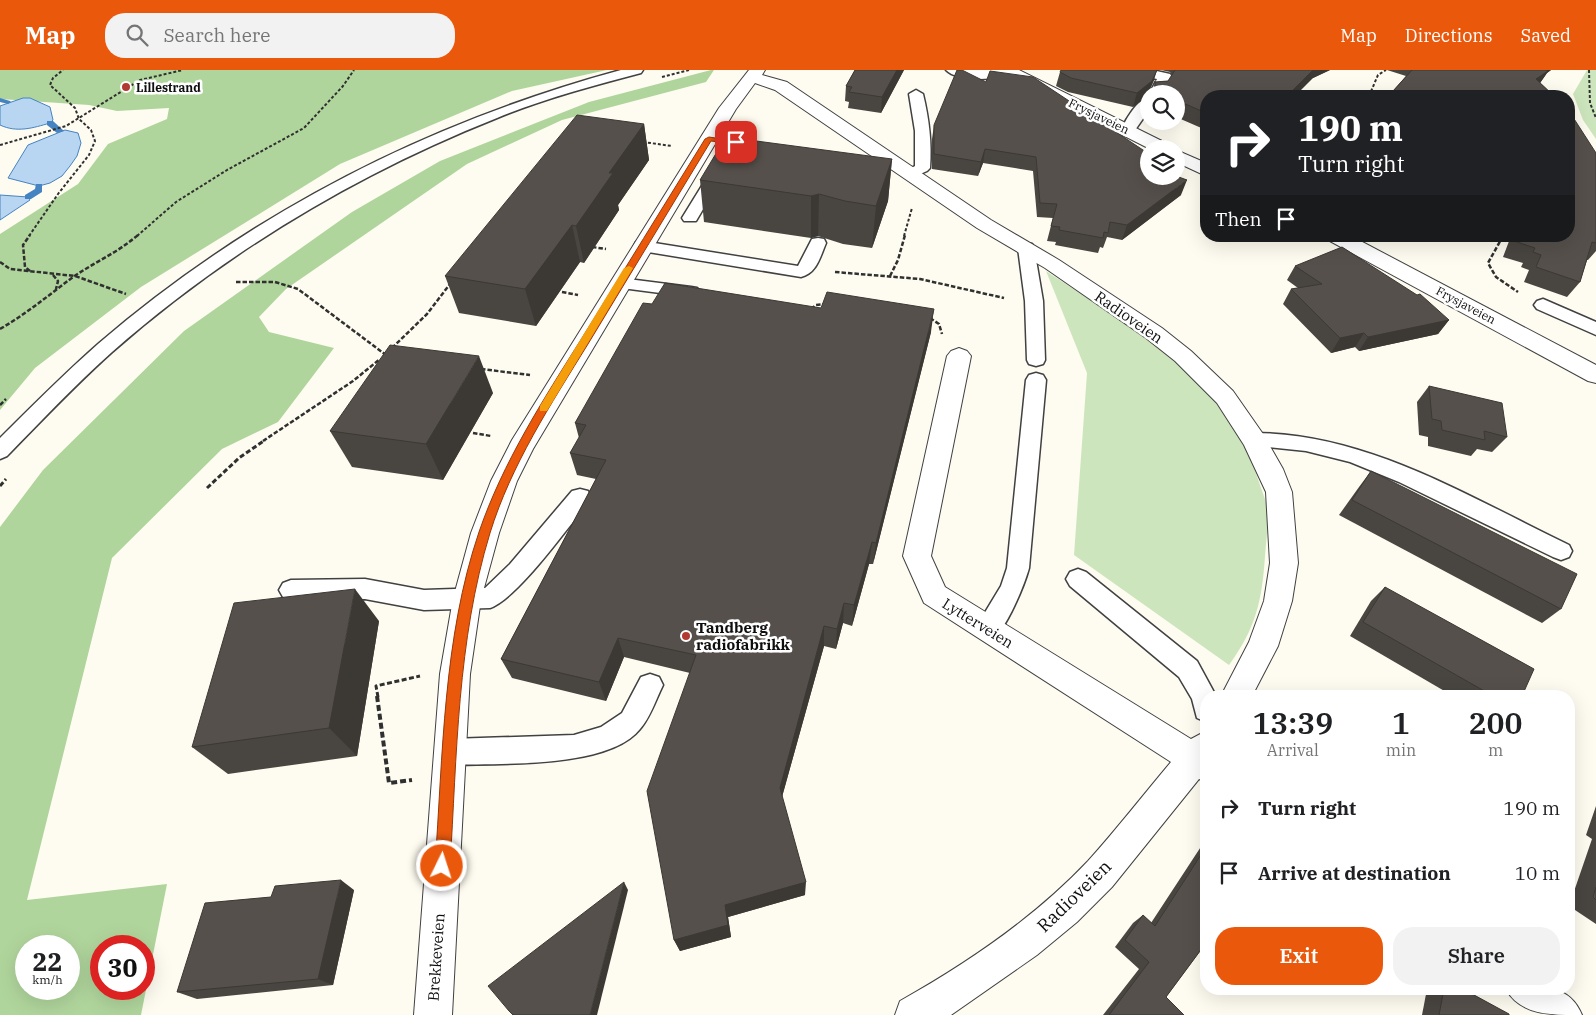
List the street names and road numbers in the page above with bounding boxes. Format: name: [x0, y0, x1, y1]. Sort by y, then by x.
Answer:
street label: Frysjaveien: [1066, 95, 1132, 137]
street label: Frysjaveien: [1433, 283, 1499, 327]
street label: Radioveien: [1091, 287, 1167, 348]
street label: Lytterveien: [939, 594, 1017, 653]
street label: Radioveien: [1032, 855, 1116, 937]
street label: Brekkeveien: [423, 912, 449, 1002]

